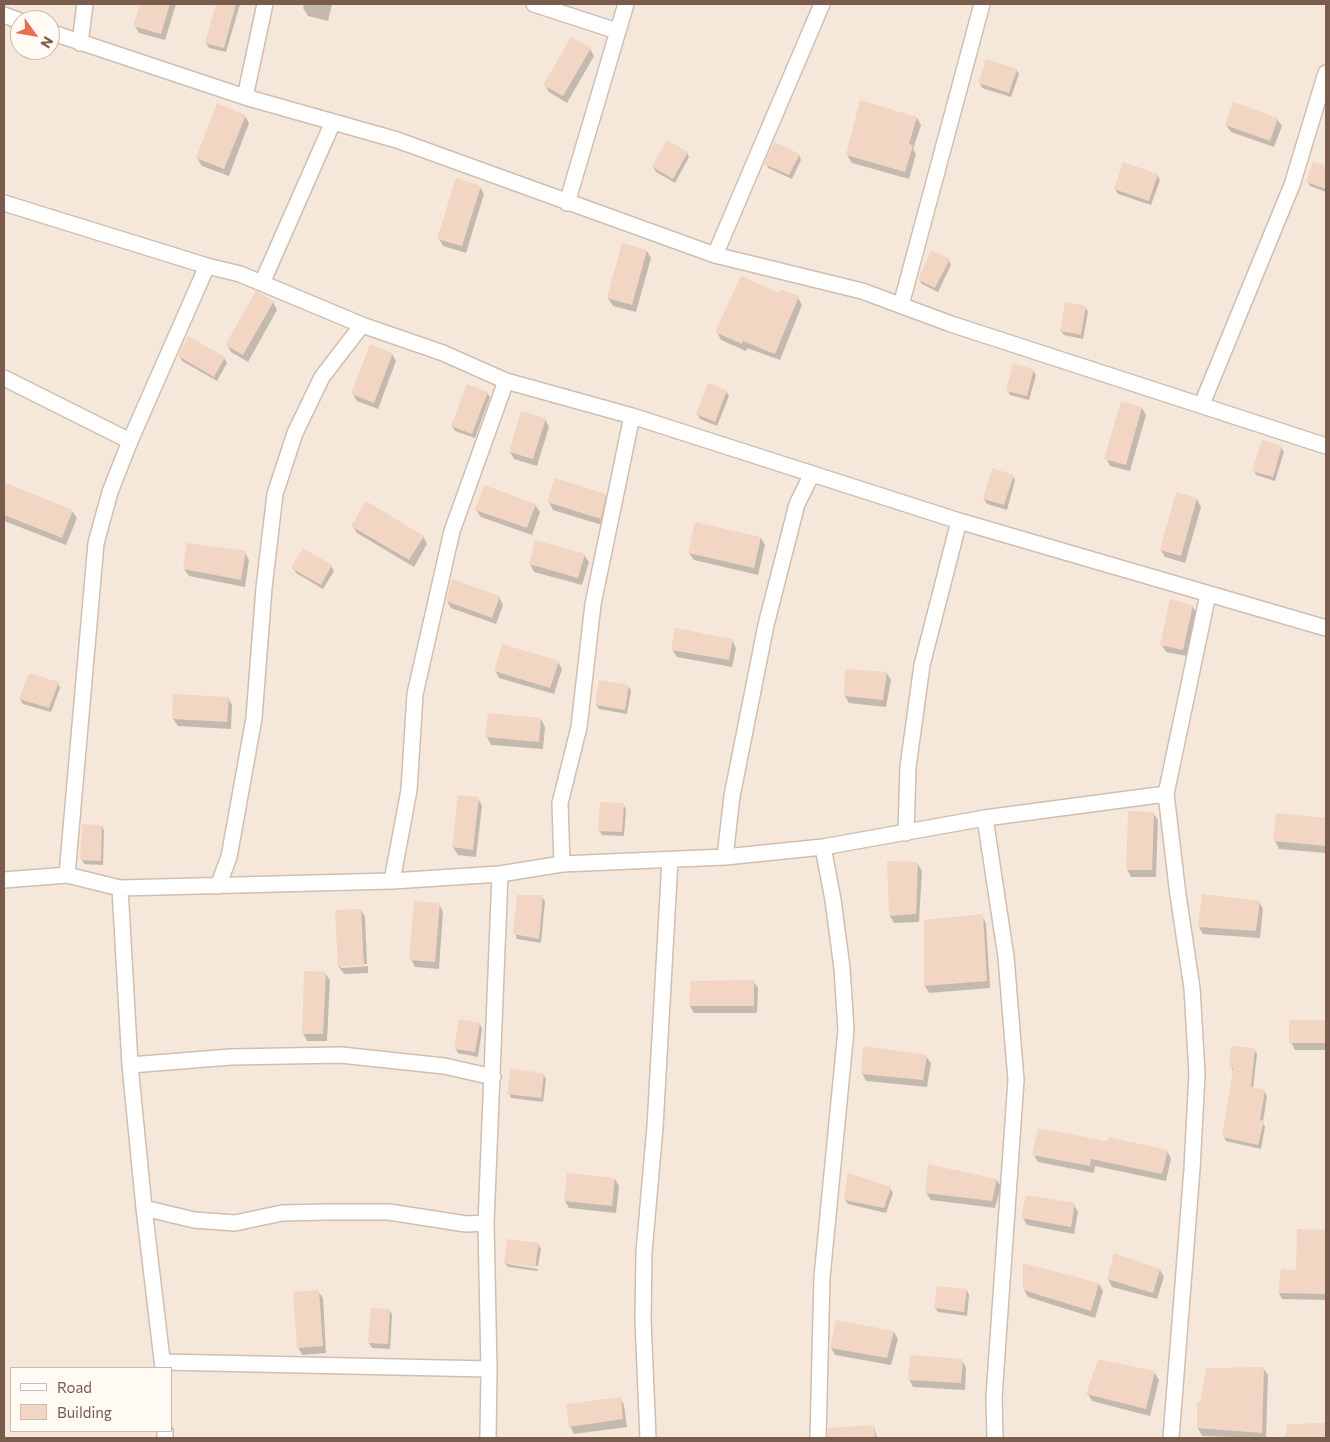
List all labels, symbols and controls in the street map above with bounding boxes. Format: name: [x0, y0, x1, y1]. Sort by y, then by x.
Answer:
north arrow: [10, 10, 60, 60]
text: N: [37, 34, 57, 52]
legend: [10, 1367, 172, 1432]
text: Road: [57, 1378, 92, 1396]
text: Building: [57, 1403, 112, 1421]

